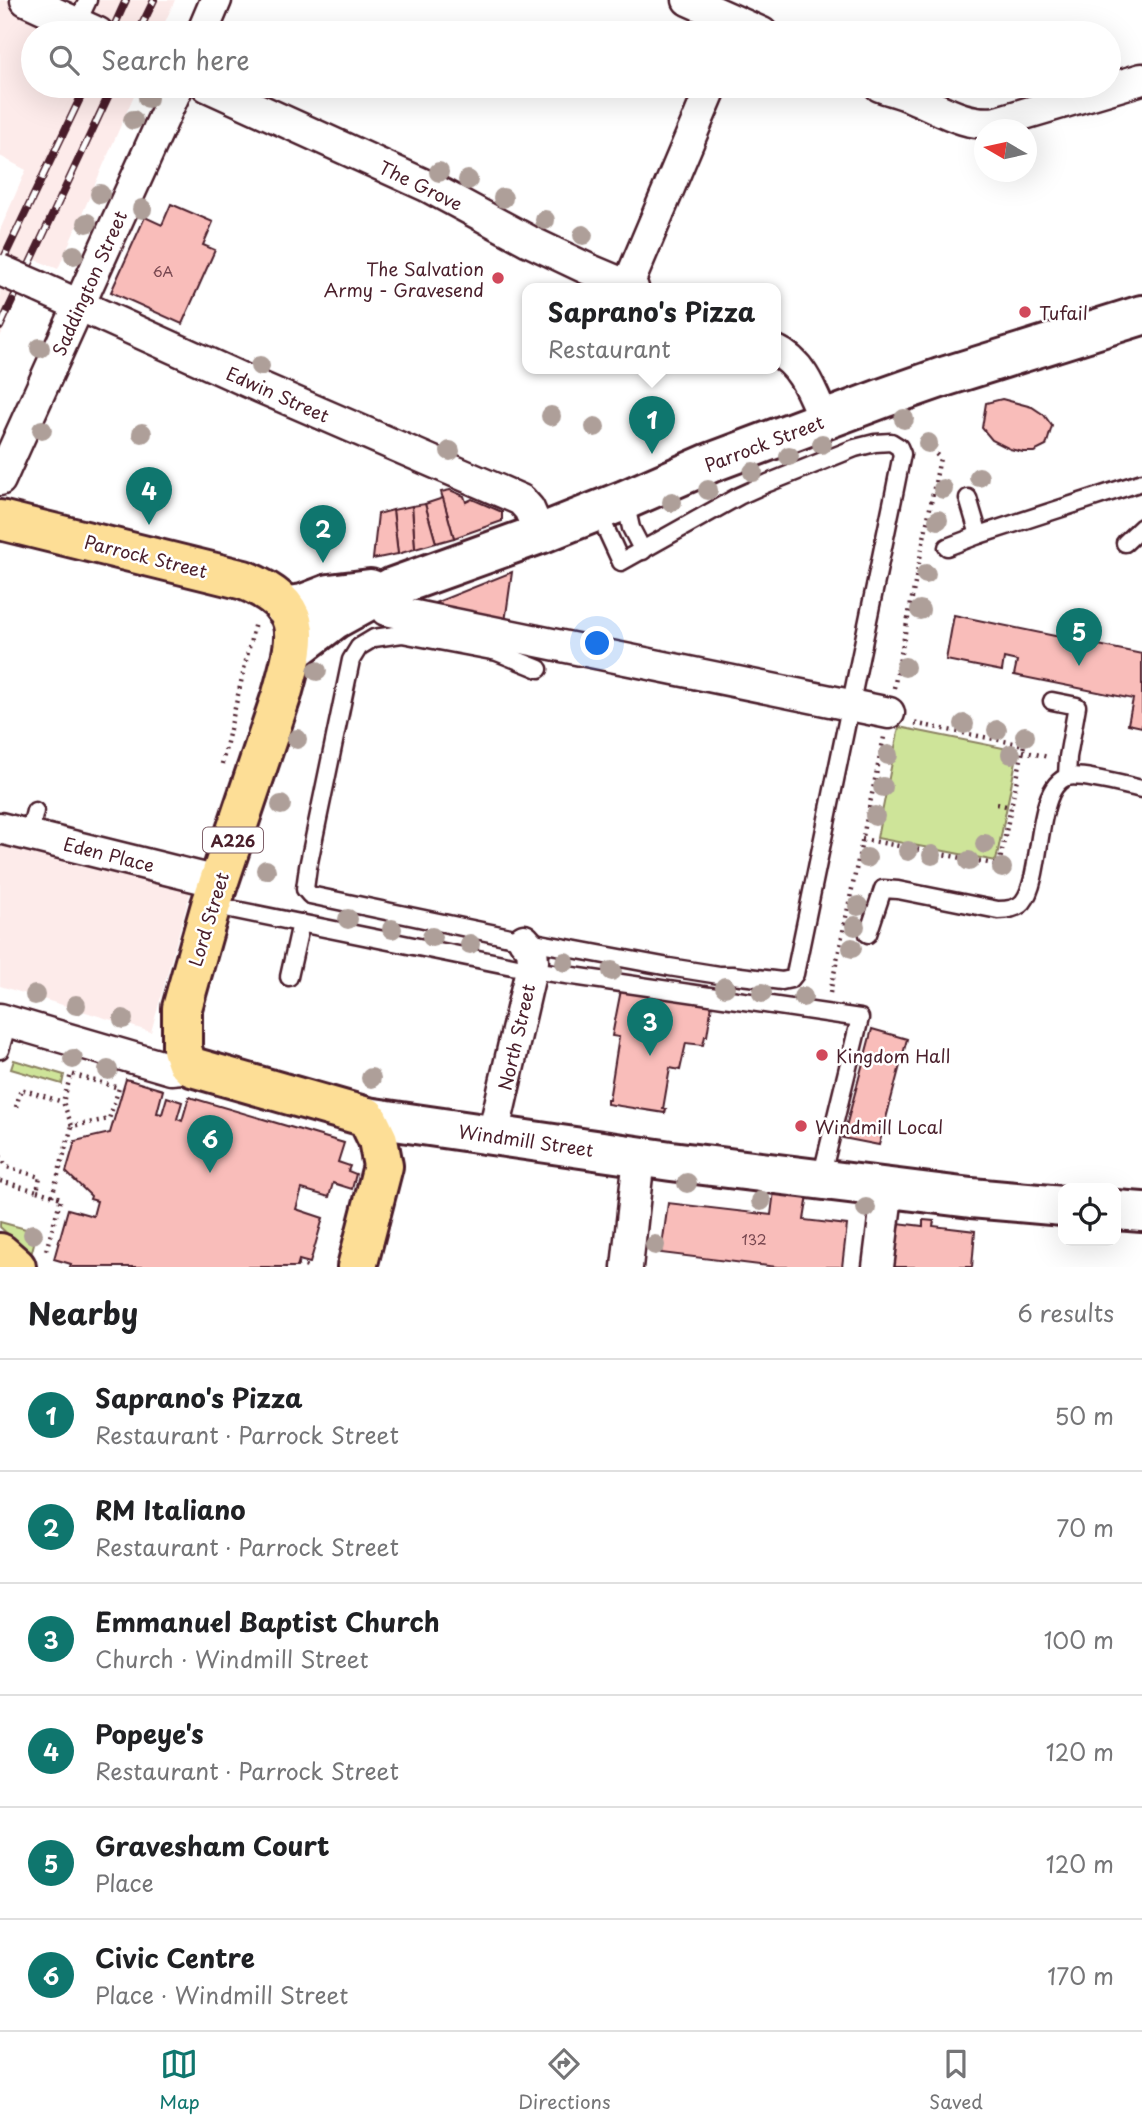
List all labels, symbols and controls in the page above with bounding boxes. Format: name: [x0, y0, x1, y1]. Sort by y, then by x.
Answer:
search box: [21, 21, 1121, 98]
text: Search here: [101, 40, 250, 79]
icon: search: [45, 41, 83, 79]
north arrow: [974, 119, 1037, 182]
street label: The Grove: [375, 153, 467, 217]
street label: Saddington Street: [45, 206, 133, 360]
place label: The Salvation Army - Gravesend: [324, 255, 484, 303]
house number: 6A: [153, 261, 174, 282]
marker: The Salvation Army - Gravesend: [490, 270, 506, 286]
popup: [522, 283, 781, 374]
text: Saprano's Pizza: [548, 292, 755, 331]
place label: Tufail: [1039, 299, 1088, 326]
marker: Tufail: [1017, 304, 1033, 320]
text: Restaurant: [548, 331, 671, 366]
street label: Edwin Street: [222, 359, 334, 429]
pin: 1: [629, 396, 675, 454]
street label: Parrock Street: [701, 408, 827, 478]
pin: 4: [126, 467, 172, 525]
pin: 2: [300, 505, 346, 563]
street label: Parrock Street: [82, 528, 210, 584]
pin: 5: [1056, 608, 1102, 666]
your location: [580, 626, 614, 660]
road number: A226: [203, 828, 263, 852]
street label: Eden Place: [61, 830, 157, 878]
street label: Lord Street: [181, 868, 235, 970]
street label: North Street: [491, 981, 541, 1093]
pin: 3: [627, 998, 673, 1056]
place label: Kingdom Hall: [836, 1042, 950, 1069]
marker: Kingdom Hall: [814, 1047, 830, 1063]
place label: Windmill Local: [815, 1113, 943, 1140]
pin: 6: [187, 1115, 233, 1173]
street label: Windmill Street: [457, 1117, 595, 1163]
marker: Windmill Local: [793, 1118, 809, 1134]
map controls: [1058, 1183, 1121, 1246]
button: locate: [1058, 1183, 1121, 1246]
house number: 132: [741, 1229, 767, 1250]
text: Nearby: [28, 1290, 138, 1335]
text: 6 results: [1018, 1295, 1114, 1330]
text: Saprano's Pizza: [95, 1378, 303, 1417]
text: 1: [46, 1398, 57, 1433]
text: 50 m: [1054, 1398, 1114, 1433]
text: Restaurant · Parrock Street: [95, 1417, 399, 1452]
text: RM Italiano: [95, 1490, 246, 1529]
text: 2: [43, 1510, 59, 1545]
text: 70 m: [1056, 1510, 1114, 1545]
text: Restaurant · Parrock Street: [95, 1529, 399, 1564]
text: Emmanuel Baptist Church: [95, 1602, 440, 1641]
text: 3: [43, 1622, 59, 1657]
text: 100 m: [1044, 1622, 1114, 1657]
text: Church · Windmill Street: [95, 1641, 369, 1676]
text: Popeye's: [95, 1714, 204, 1753]
text: 4: [43, 1734, 59, 1769]
text: 120 m: [1046, 1734, 1114, 1769]
text: Restaurant · Parrock Street: [95, 1753, 399, 1788]
text: Gravesham Court: [95, 1826, 330, 1865]
text: 5: [44, 1846, 58, 1881]
text: 120 m: [1046, 1846, 1114, 1881]
text: Place: [95, 1865, 154, 1900]
text: Civic Centre: [95, 1938, 255, 1977]
text: 6: [43, 1958, 59, 1993]
text: 170 m: [1047, 1958, 1114, 1993]
text: Place · Windmill Street: [95, 1977, 348, 2012]
tab: Map: [159, 2045, 200, 2115]
tab: Directions: [518, 2045, 611, 2115]
tab: Saved: [929, 2045, 983, 2115]

